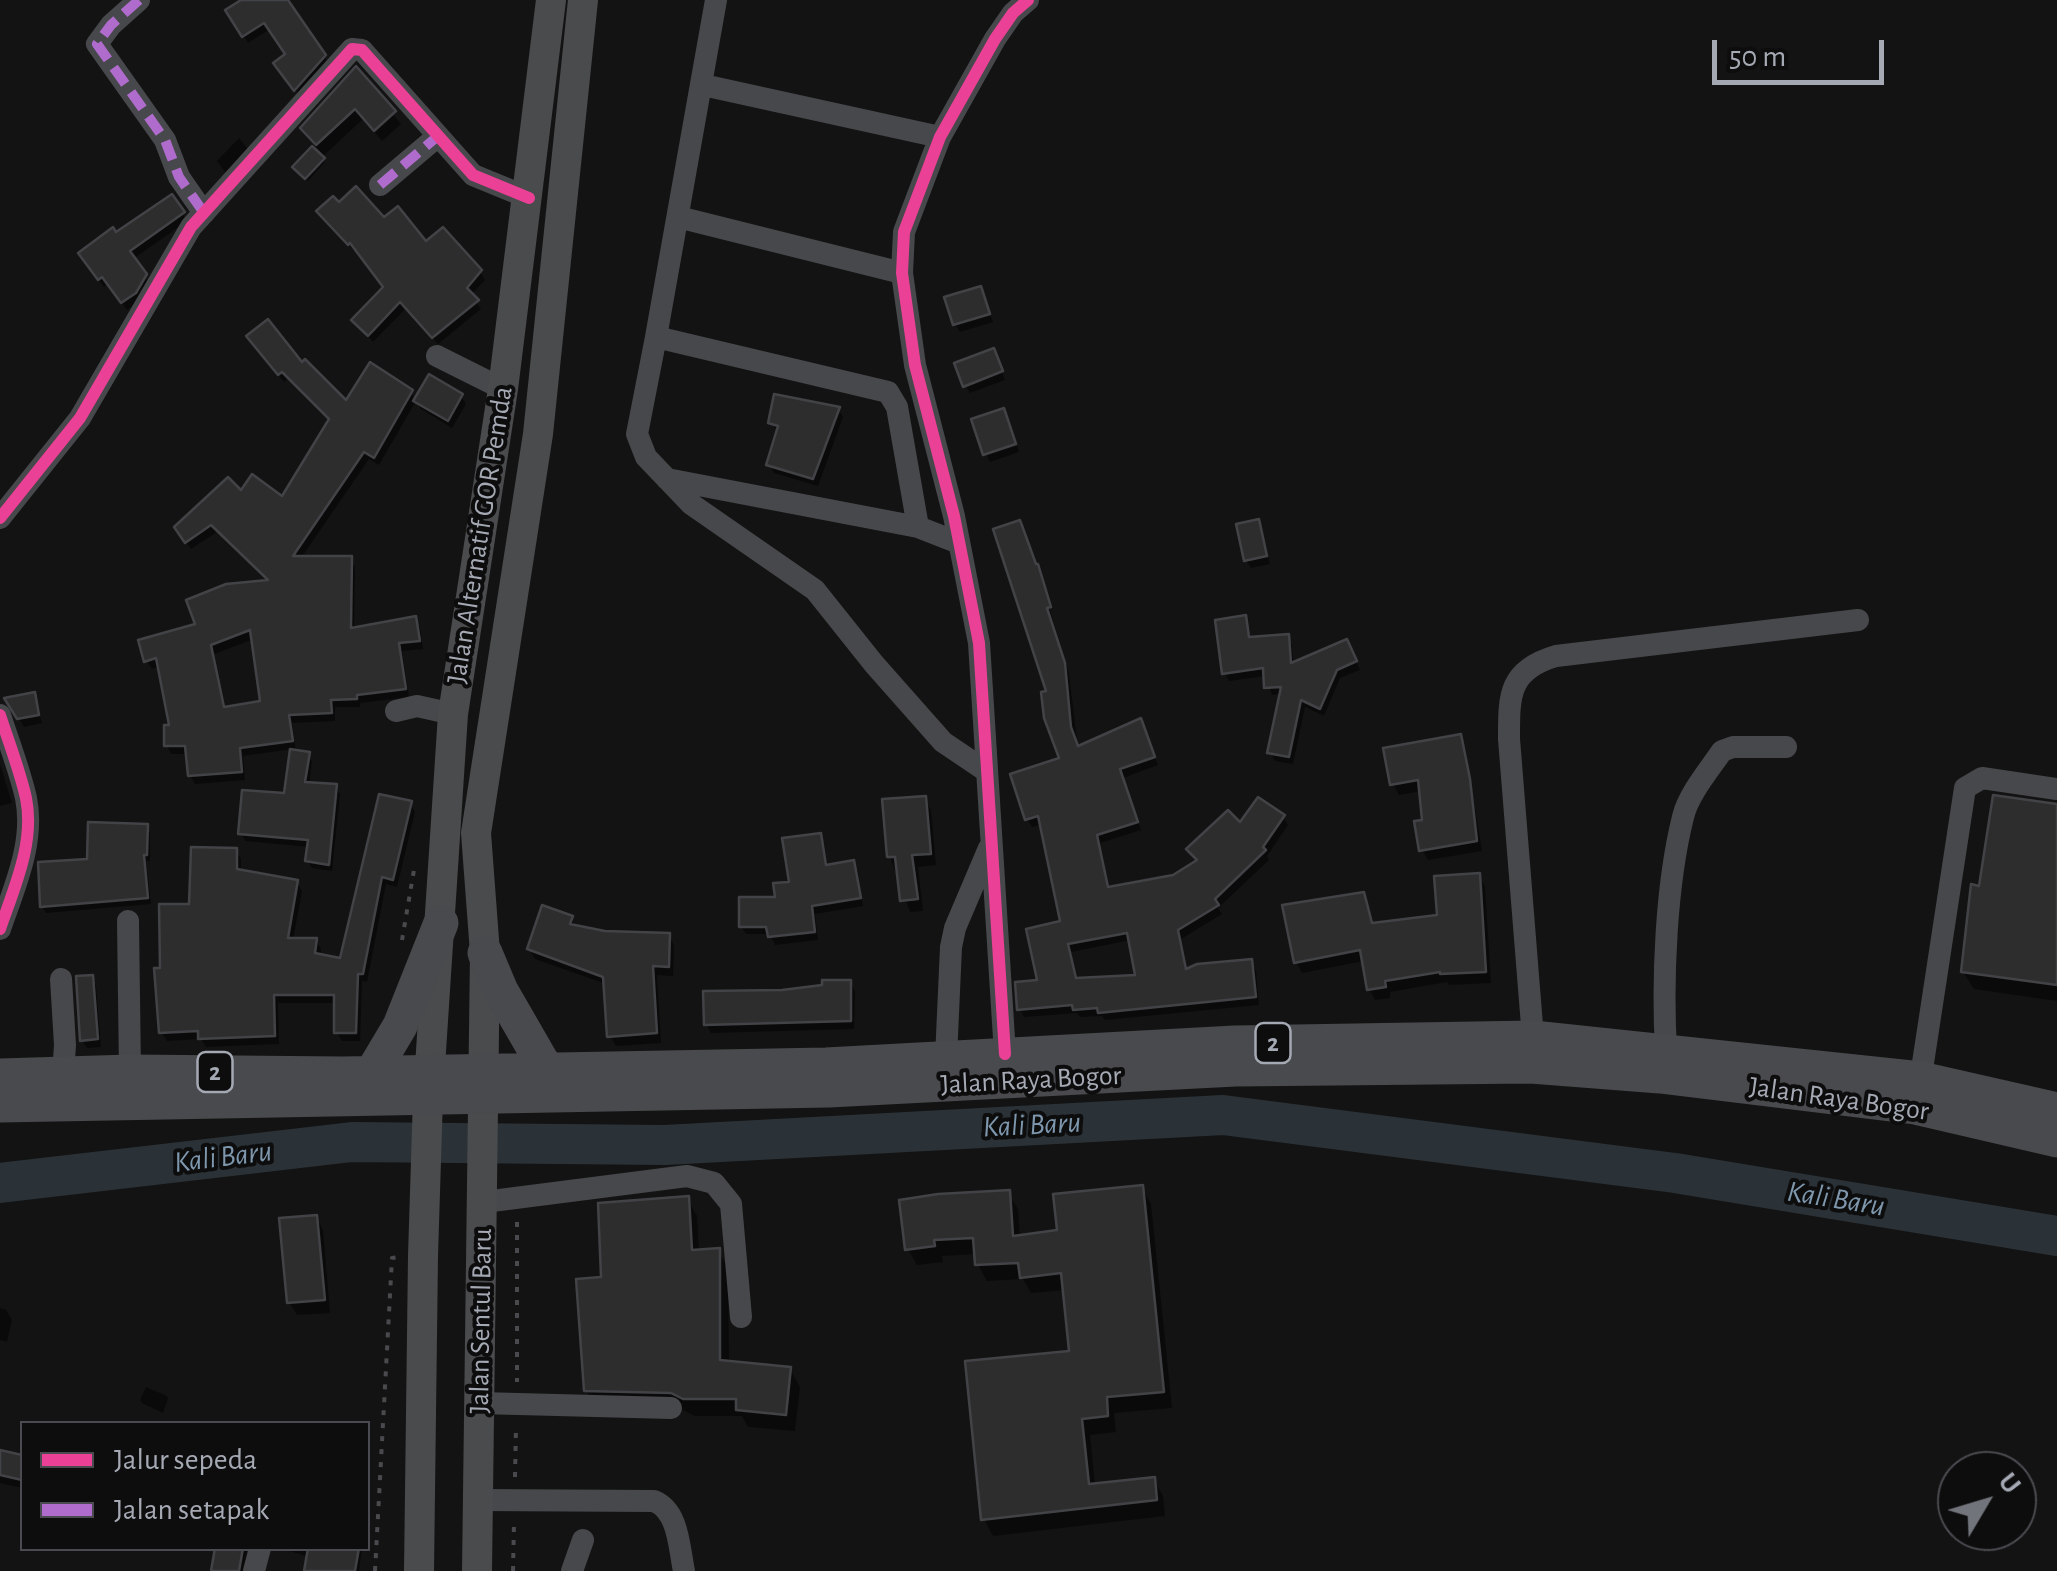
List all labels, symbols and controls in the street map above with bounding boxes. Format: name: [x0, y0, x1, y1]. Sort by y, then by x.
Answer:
scale bar: [1717, 20, 1890, 82]
text: 50 m: [1729, 42, 1786, 72]
street label: Jalan Alternatif GOR Pemda: [440, 384, 520, 686]
road number: 2: [1256, 1023, 1290, 1063]
road number: 2: [198, 1052, 232, 1092]
street label: Jalan Raya Bogor: [940, 1058, 1122, 1102]
street label: Jalan Raya Bogor: [1747, 1070, 1931, 1128]
water label: Kali Baru: [982, 1104, 1082, 1146]
water label: Kali Baru: [172, 1133, 274, 1181]
water label: Kali Baru: [1785, 1174, 1887, 1224]
street label: Jalan Sentul Baru: [463, 1228, 499, 1414]
legend: [20, 1421, 370, 1551]
text: Jalur sepeda: [114, 1445, 257, 1475]
north arrow: [1937, 1451, 2037, 1551]
text: U: [1993, 1468, 2026, 1499]
text: Jalan setapak: [114, 1495, 269, 1525]

